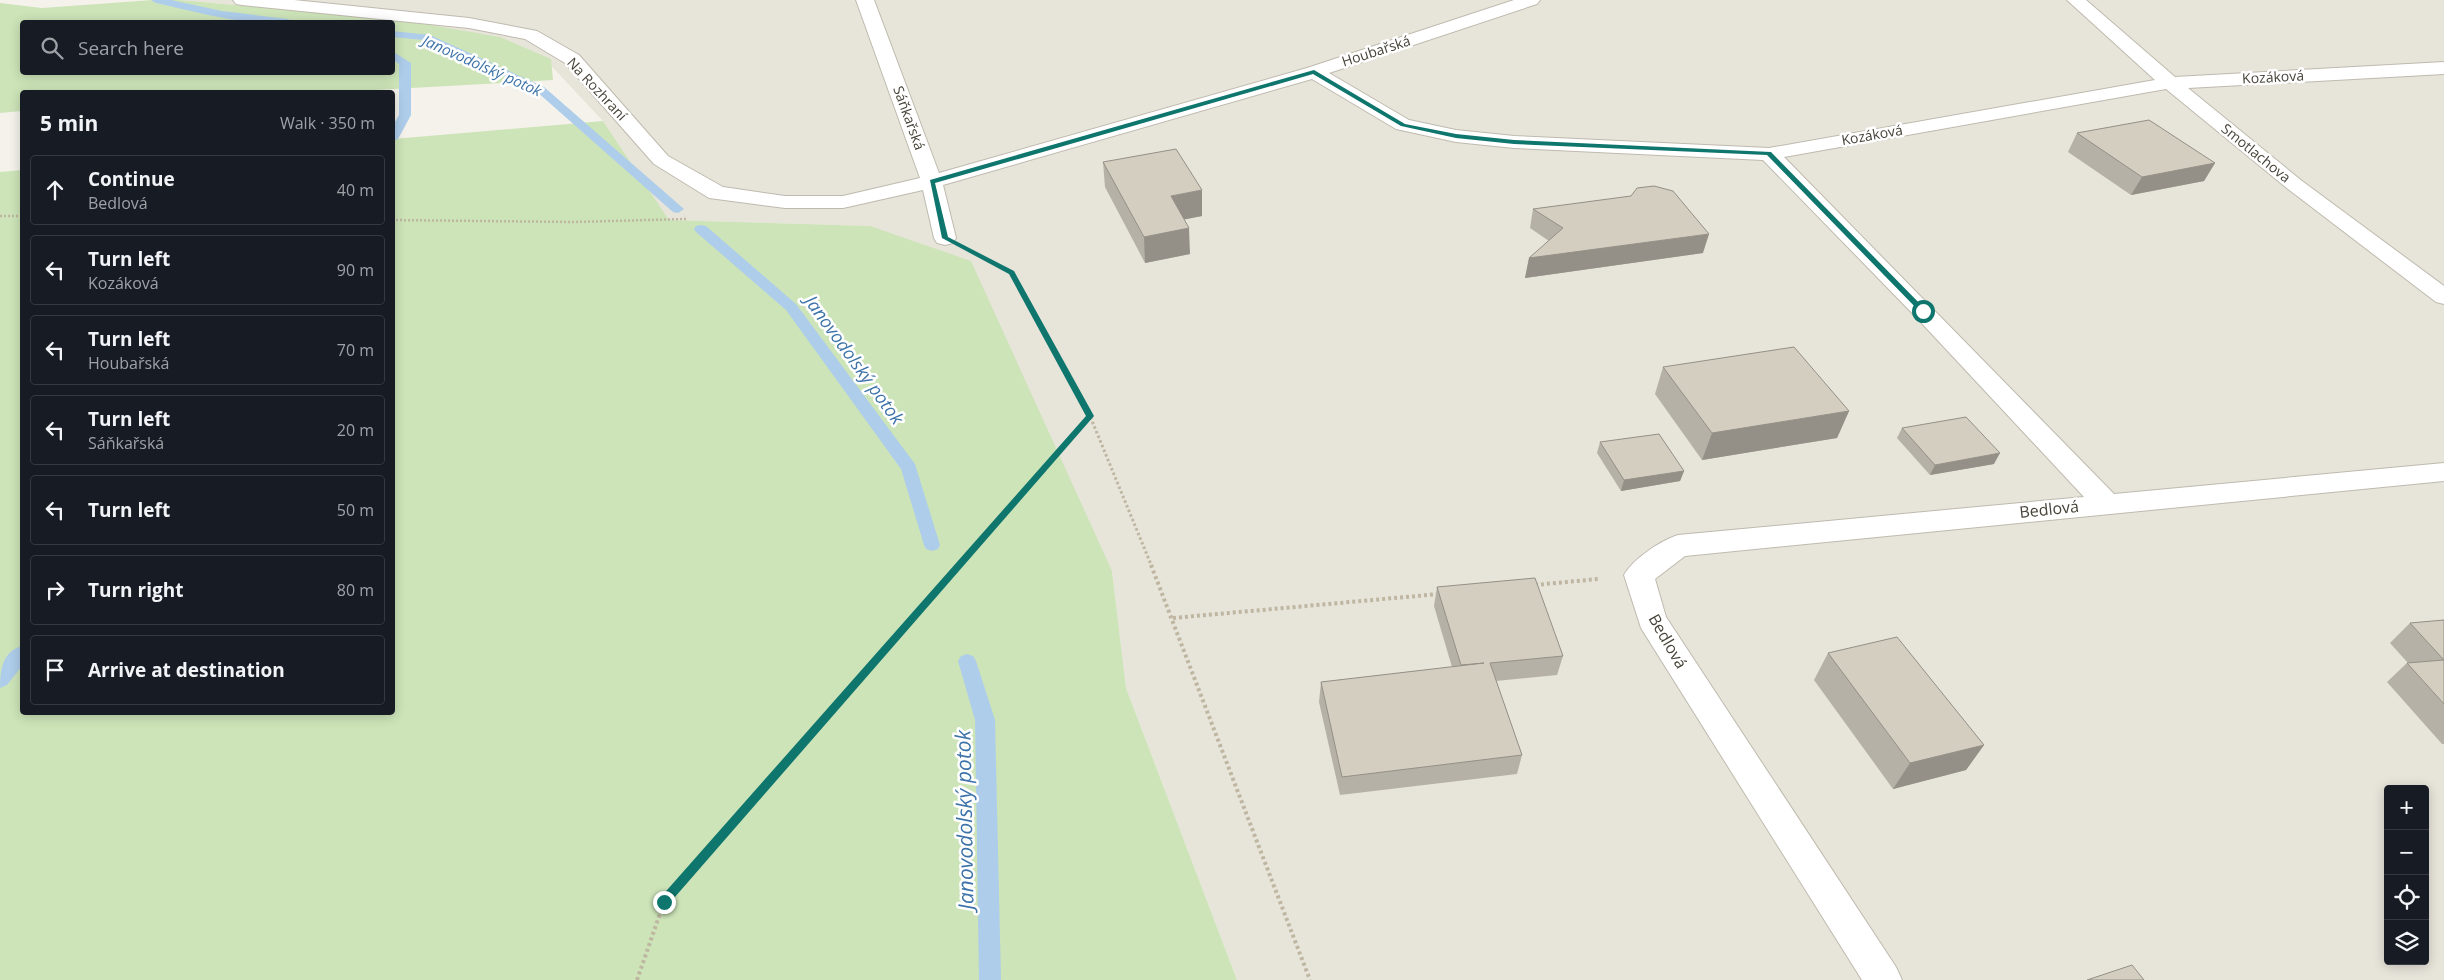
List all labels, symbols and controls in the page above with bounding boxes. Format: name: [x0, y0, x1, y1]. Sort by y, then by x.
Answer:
search box: [20, 20, 395, 75]
water label: Janovodolský potok: [417, 29, 546, 101]
street label: Houbařská: [1339, 30, 1413, 71]
icon: search: [38, 34, 66, 62]
text: Search here: [78, 35, 184, 61]
street label: Na Rozhraní: [563, 53, 632, 125]
street label: Kozáková: [2242, 65, 2304, 88]
street label: Sáňkařská: [889, 83, 930, 152]
text: 5 min: [40, 109, 98, 137]
text: Walk · 350 m: [280, 112, 375, 134]
street label: Smotlachova: [2218, 119, 2295, 186]
street label: Kozáková: [1840, 120, 1904, 149]
text: Continue: [88, 166, 175, 192]
icon: ahead: [41, 176, 69, 204]
text: 40 m: [337, 179, 374, 201]
text: Bedlová: [88, 192, 148, 214]
text: Turn left: [88, 246, 170, 272]
icon: left: [41, 256, 69, 284]
text: 90 m: [337, 259, 374, 281]
text: Kozáková: [88, 272, 159, 294]
water label: Janovodolský potok: [798, 288, 910, 430]
route start: [1912, 300, 1935, 323]
text: Turn left: [88, 326, 170, 352]
icon: left: [41, 336, 69, 364]
text: 70 m: [337, 339, 374, 361]
text: Houbařská: [88, 352, 169, 374]
text: Turn left: [88, 406, 170, 432]
icon: left: [41, 416, 69, 444]
text: 20 m: [337, 419, 374, 441]
text: Sáňkařská: [88, 432, 164, 454]
street label: Bedlová: [2018, 495, 2080, 523]
icon: left: [41, 496, 69, 524]
text: Turn left: [88, 497, 170, 523]
text: 50 m: [337, 499, 374, 521]
icon: right: [41, 576, 69, 604]
text: Turn right: [88, 577, 183, 603]
text: 80 m: [337, 579, 374, 601]
street label: Bedlová: [1644, 610, 1692, 672]
icon: arrive: [41, 656, 69, 684]
text: Arrive at destination: [88, 657, 285, 683]
water label: Janovodolský potok: [948, 729, 980, 914]
map controls: [2384, 785, 2429, 965]
button: +: [2384, 785, 2429, 830]
button: −: [2384, 830, 2429, 875]
button: locate: [2384, 875, 2429, 920]
route end: [653, 891, 676, 914]
button: layers: [2384, 920, 2429, 965]

